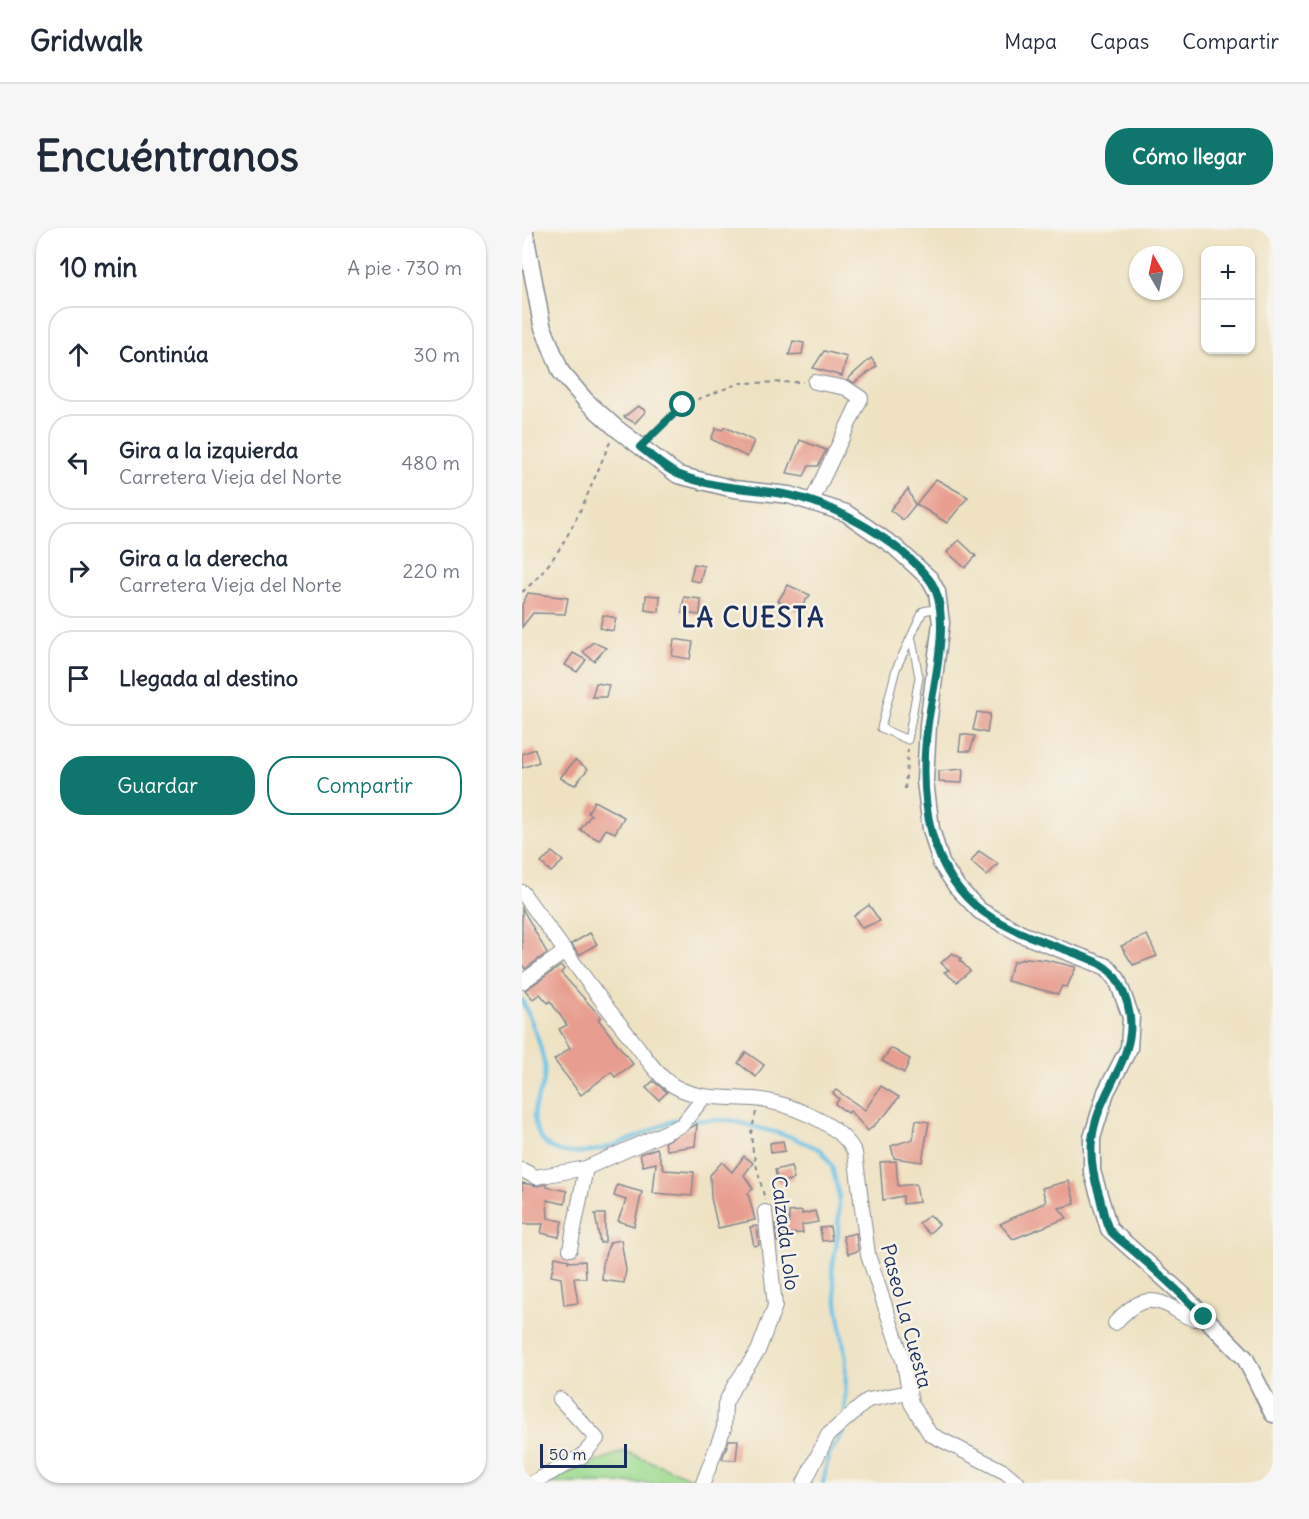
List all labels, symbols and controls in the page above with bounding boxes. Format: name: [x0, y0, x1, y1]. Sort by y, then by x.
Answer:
text: Gridwalk: [30, 23, 143, 59]
text: Mapa: [1004, 28, 1057, 55]
text: Capas: [1090, 28, 1149, 55]
text: Compartir: [1182, 28, 1279, 55]
button: Cómo llegar: [1105, 128, 1273, 185]
text: Encuéntranos: [36, 130, 299, 182]
north arrow: [1129, 246, 1183, 300]
map controls: [1201, 246, 1255, 354]
button: +: [1201, 246, 1255, 300]
text: 10 min: [60, 251, 137, 284]
text: A pie · 730 m: [347, 255, 462, 280]
button: −: [1201, 300, 1255, 354]
icon: ahead: [62, 338, 95, 371]
text: Continúa: [119, 340, 208, 368]
text: 30 m: [413, 342, 460, 367]
route start: [669, 391, 695, 417]
text: Gira a la izquierda: [119, 436, 298, 464]
icon: left: [62, 446, 95, 479]
text: 480 m: [401, 450, 460, 475]
text: Carretera Vieja del Norte: [119, 464, 342, 489]
text: Gira a la derecha: [119, 544, 288, 572]
icon: right: [62, 554, 95, 587]
text: 220 m: [403, 558, 460, 583]
text: Carretera Vieja del Norte: [119, 572, 342, 597]
district label: LA CUESTA: [681, 601, 825, 634]
icon: arrive: [62, 662, 95, 695]
text: Llegada al destino: [119, 664, 298, 692]
button: Guardar: [60, 756, 255, 815]
button: Compartir: [267, 756, 462, 815]
street label: Calzada Lolo: [767, 1174, 805, 1292]
street label: Paseo La Cuesta: [876, 1241, 938, 1391]
route end: [1190, 1303, 1216, 1329]
scale bar: [540, 1441, 627, 1468]
text: 50 m: [549, 1444, 587, 1464]

